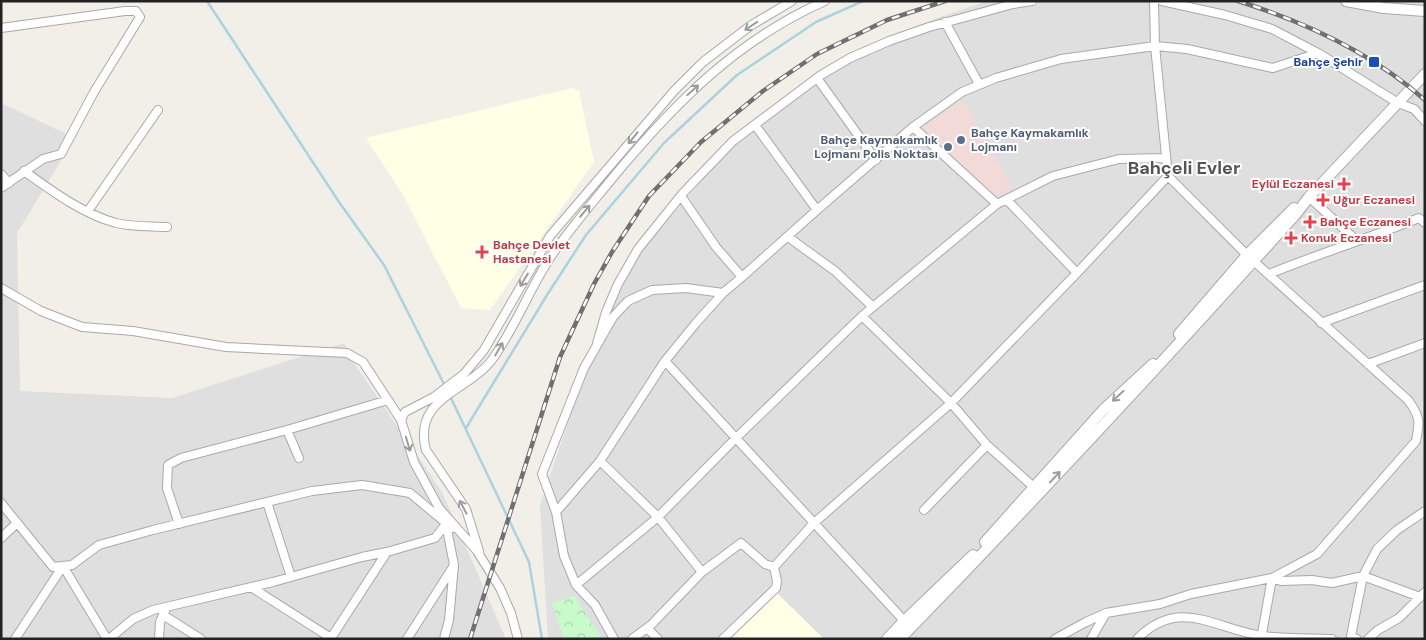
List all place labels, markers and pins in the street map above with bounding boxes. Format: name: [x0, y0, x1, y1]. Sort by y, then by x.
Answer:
place label: Bahçe Şehir: [1293, 54, 1363, 70]
marker: Bahçe Şehir: [1367, 55, 1381, 69]
place label: Bahçe Kaymakamlık Lojmanı: [971, 125, 1089, 155]
place label: Bahçe Kaymakamlık Lojmanı Polis Noktası: [814, 132, 938, 162]
marker: Bahçe Kaymakamlık Lojmanı: [955, 134, 967, 146]
marker: Bahçe Kaymakamlık Lojmanı Polis Noktası: [942, 141, 954, 153]
place label: Eylül Eczanesi: [1252, 176, 1334, 192]
marker: Eylül Eczanesi: [1338, 178, 1350, 190]
place label: Uğur Eczanesi: [1333, 192, 1415, 208]
marker: Uğur Eczanesi: [1317, 194, 1329, 206]
place label: Bahçe Eczanesi: [1320, 214, 1411, 230]
marker: Bahçe Eczanesi: [1304, 216, 1316, 228]
place label: Konuk Eczanesi: [1301, 230, 1392, 246]
marker: Konuk Eczanesi: [1285, 232, 1297, 244]
place label: Bahçe Devlet Hastanesi: [493, 237, 570, 267]
marker: Bahçe Devlet Hastanesi: [475, 245, 489, 259]

